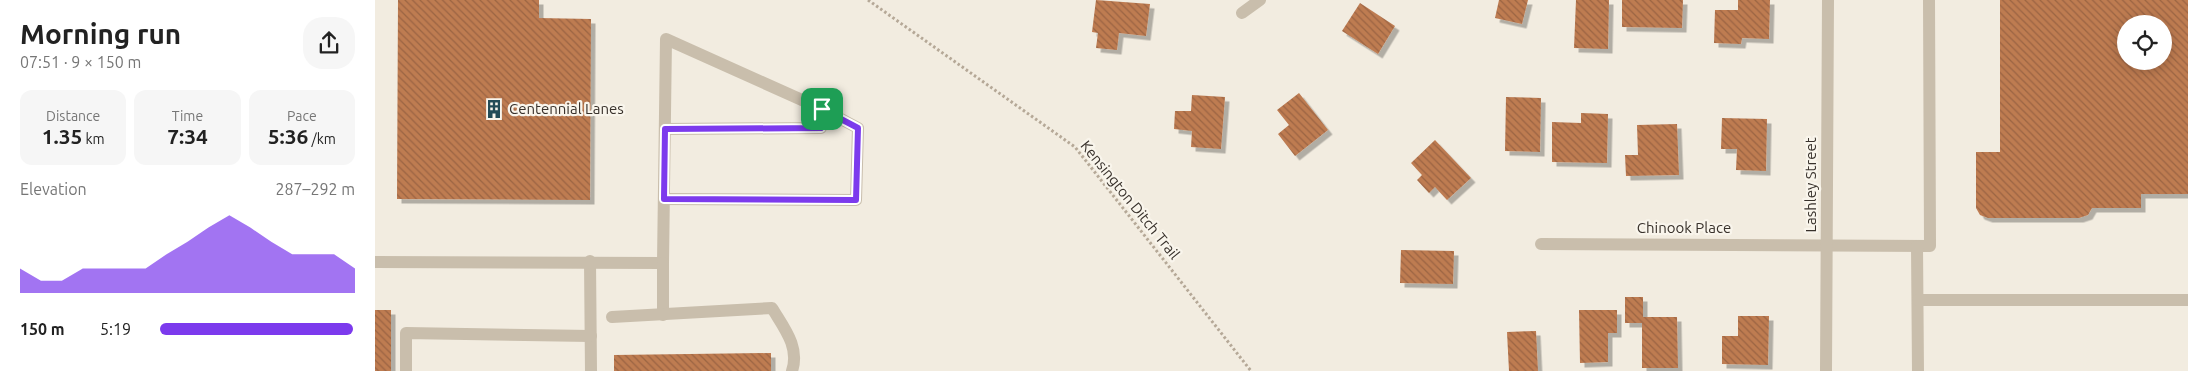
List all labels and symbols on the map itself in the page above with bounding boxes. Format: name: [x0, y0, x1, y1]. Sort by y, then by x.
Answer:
pin: [801, 88, 843, 130]
building icon: Centennial Lanes: [483, 98, 505, 120]
place label: Centennial Lanes: [509, 100, 624, 117]
street label: Kensington Ditch Trail: [1077, 137, 1183, 262]
street label: Lashley Street: [1802, 137, 1819, 233]
street label: Chinook Place: [1637, 219, 1731, 236]

